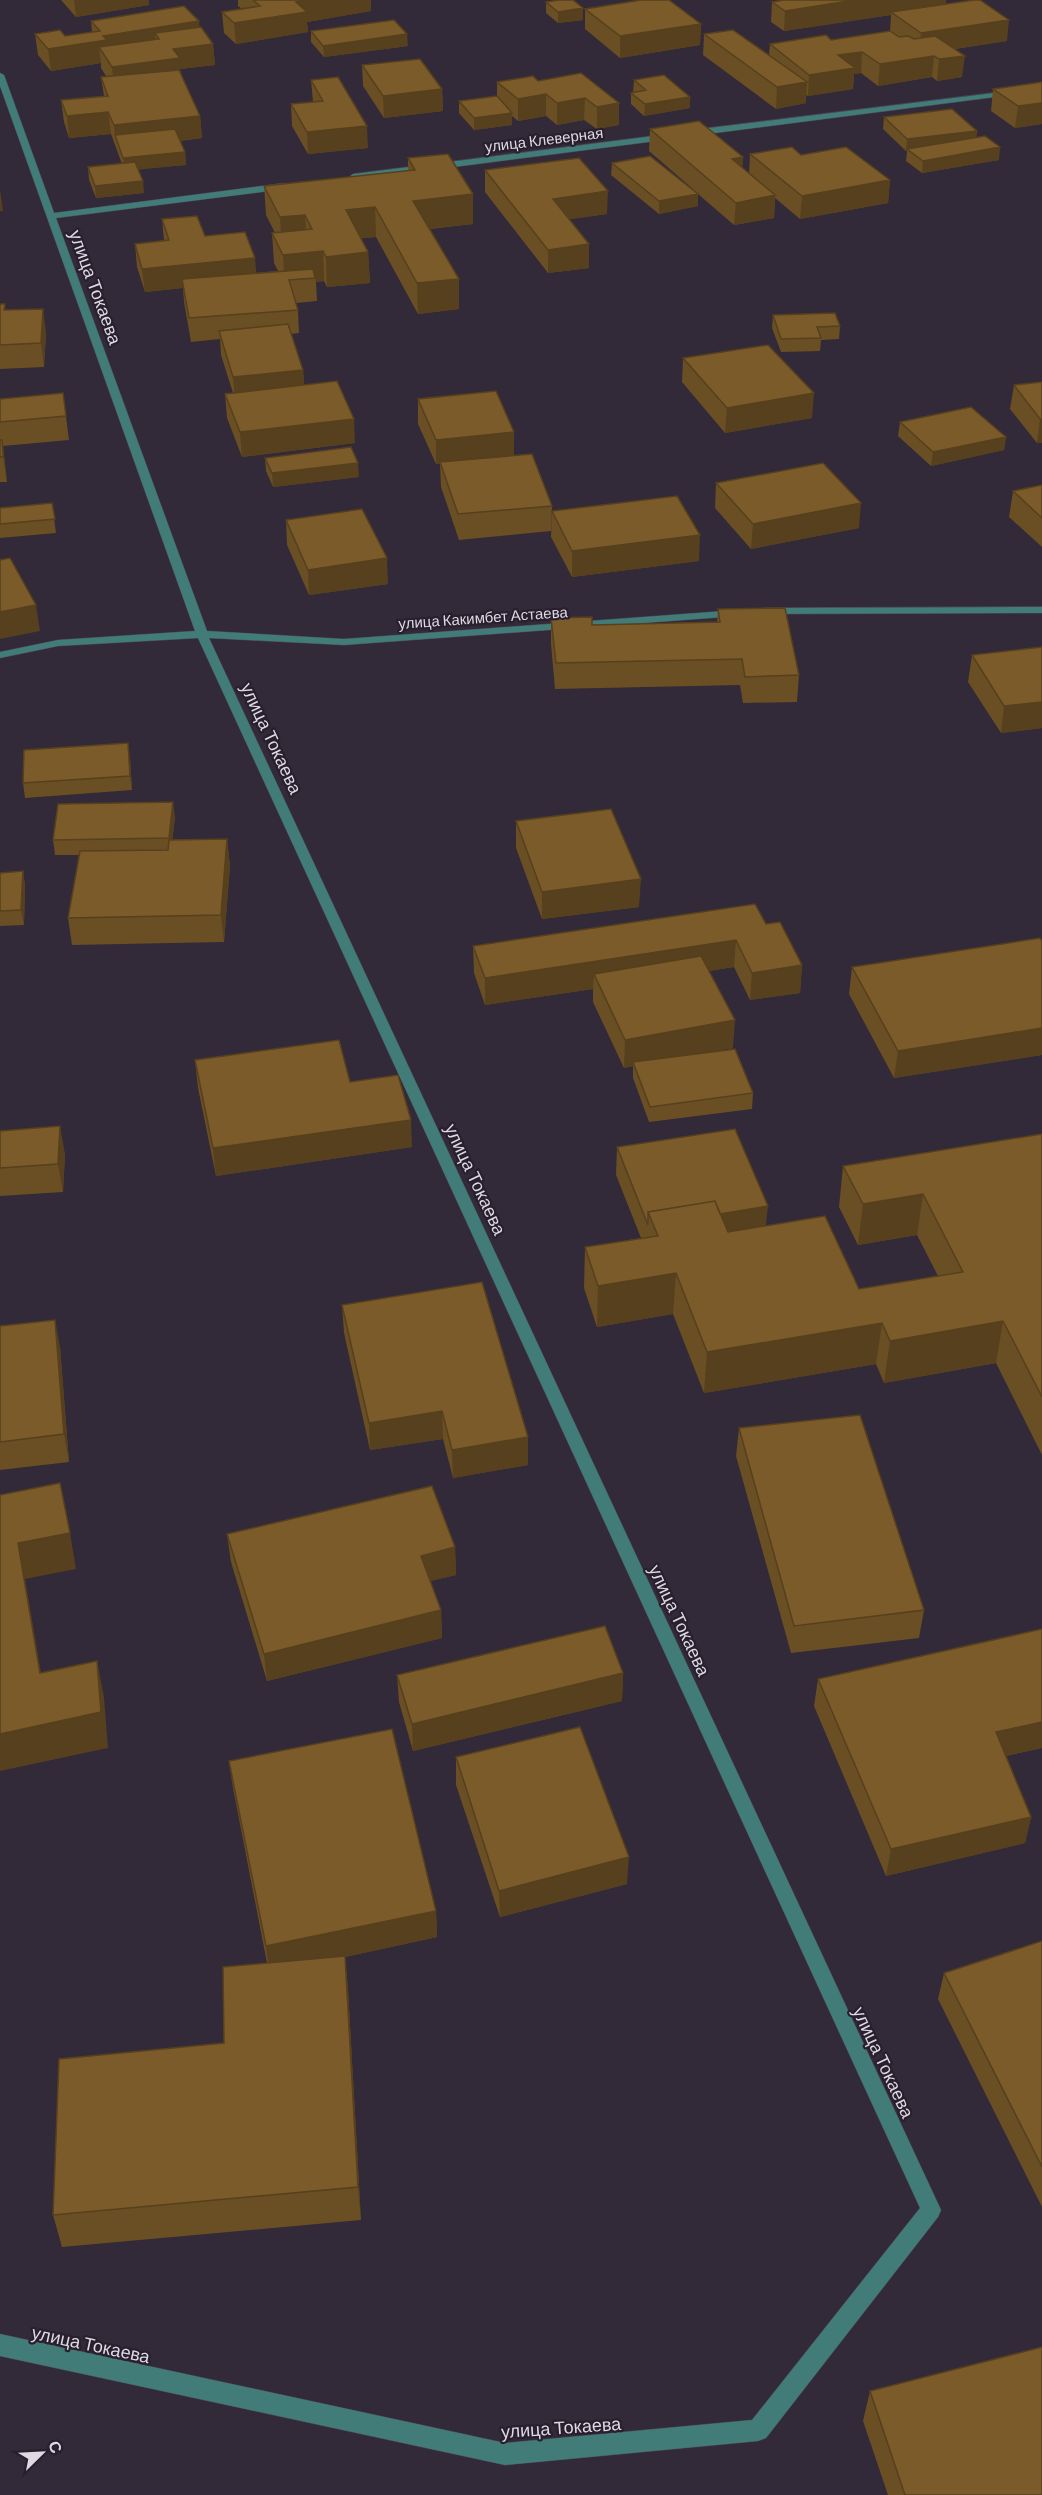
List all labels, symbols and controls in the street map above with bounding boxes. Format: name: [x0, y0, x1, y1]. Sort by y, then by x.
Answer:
street label: улица Клеверная: [484, 123, 604, 155]
street label: улица Токаева: [65, 227, 127, 348]
street label: улица Какимбет Астаева: [398, 602, 569, 632]
street label: улица Токаева: [237, 679, 308, 798]
street label: улица Токаева: [441, 1120, 512, 1239]
street label: улица Токаева: [645, 1561, 716, 1680]
street label: улица Токаева: [849, 2003, 920, 2122]
street label: улица Токаева: [30, 2321, 153, 2367]
street label: улица Токаева: [500, 2412, 623, 2442]
north arrow: [12, 2423, 72, 2483]
text: С: [45, 2438, 67, 2456]

